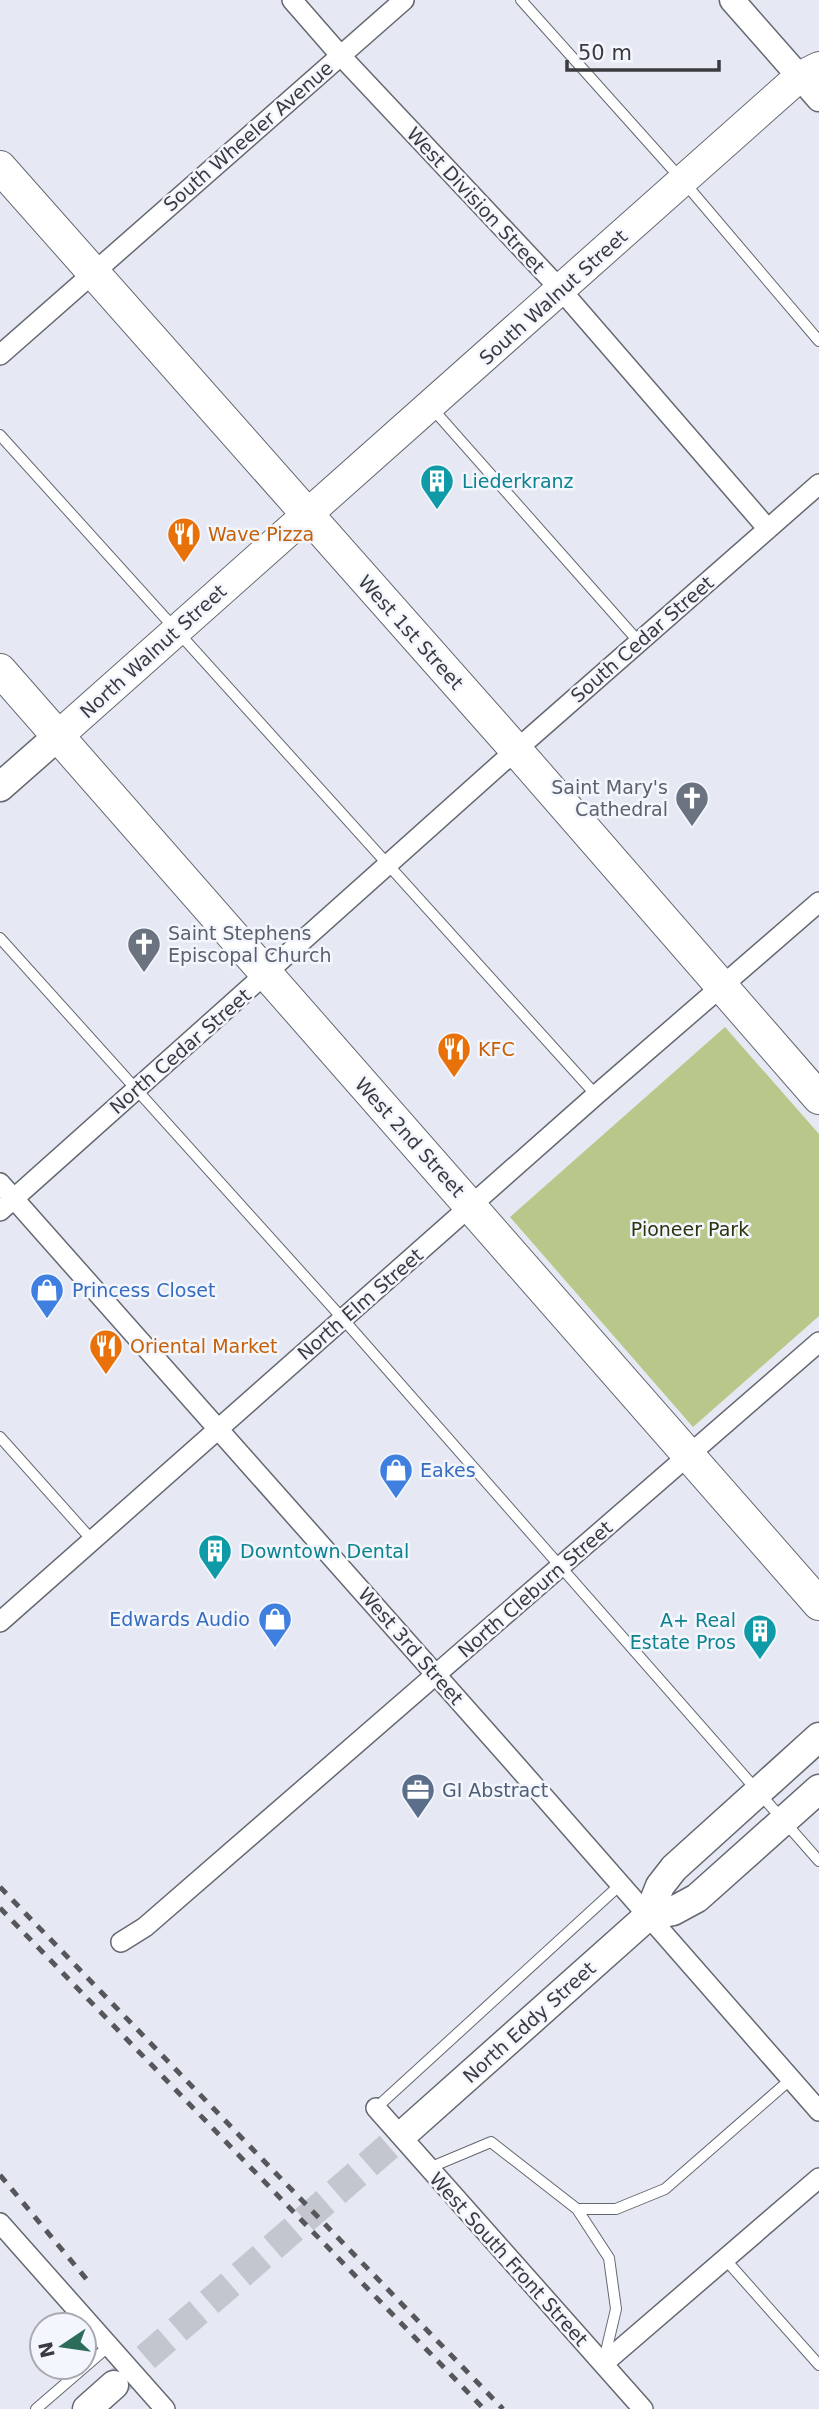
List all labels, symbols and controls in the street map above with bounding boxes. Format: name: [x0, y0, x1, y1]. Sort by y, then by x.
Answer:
scale bar: [567, 28, 719, 72]
text: 50 m: [578, 41, 632, 65]
street label: South Wheeler Avenue: [159, 57, 337, 215]
street label: West Division Street: [403, 122, 549, 278]
street label: South Walnut Street: [475, 225, 631, 369]
building icon: Liederkranz: [418, 462, 456, 511]
place label: Liederkranz: [462, 470, 574, 492]
restaurant icon: Wave Pizza: [165, 515, 203, 564]
place label: Wave Pizza: [208, 523, 314, 545]
street label: West 1st Street: [354, 570, 468, 694]
street label: South Cedar Street: [566, 571, 718, 707]
street label: North Walnut Street: [75, 580, 231, 722]
place label: Saint Mary's Cathedral: [551, 776, 668, 820]
church icon: Saint Mary's Cathedral: [673, 779, 711, 828]
place label: Saint Stephens Episcopal Church: [168, 922, 332, 966]
church icon: Saint Stephens Episcopal Church: [125, 925, 163, 974]
street label: North Cedar Street: [105, 984, 255, 1118]
restaurant icon: KFC: [435, 1030, 473, 1079]
place label: KFC: [478, 1038, 515, 1060]
street label: West 2nd Street: [351, 1073, 469, 1201]
park label: Pioneer Park: [631, 1218, 749, 1240]
street label: North Elm Street: [293, 1244, 427, 1364]
shop icon: Princess Closet: [28, 1271, 66, 1320]
place label: Princess Closet: [72, 1279, 215, 1301]
restaurant icon: Oriental Market: [87, 1327, 125, 1376]
place label: Oriental Market: [130, 1335, 278, 1357]
shop icon: Eakes: [377, 1451, 415, 1500]
place label: Eakes: [420, 1459, 476, 1481]
street label: North Cleburn Street: [454, 1516, 616, 1662]
building icon: Downtown Dental: [196, 1532, 234, 1581]
place label: Downtown Dental: [240, 1540, 409, 1562]
street label: West 3rd Street: [354, 1583, 468, 1709]
shop icon: Edwards Audio: [256, 1600, 294, 1649]
place label: Edwards Audio: [109, 1608, 250, 1630]
place label: A+ Real Estate Pros: [630, 1609, 736, 1653]
building icon: A+ Real Estate Pros: [741, 1612, 779, 1661]
office icon: GI Abstract: [399, 1771, 437, 1820]
place label: GI Abstract: [442, 1779, 548, 1801]
street label: North Eddy Street: [458, 1957, 600, 2087]
street label: West South Front Street: [425, 2168, 593, 2350]
north arrow: [28, 2311, 98, 2381]
text: N: [34, 2340, 59, 2360]

